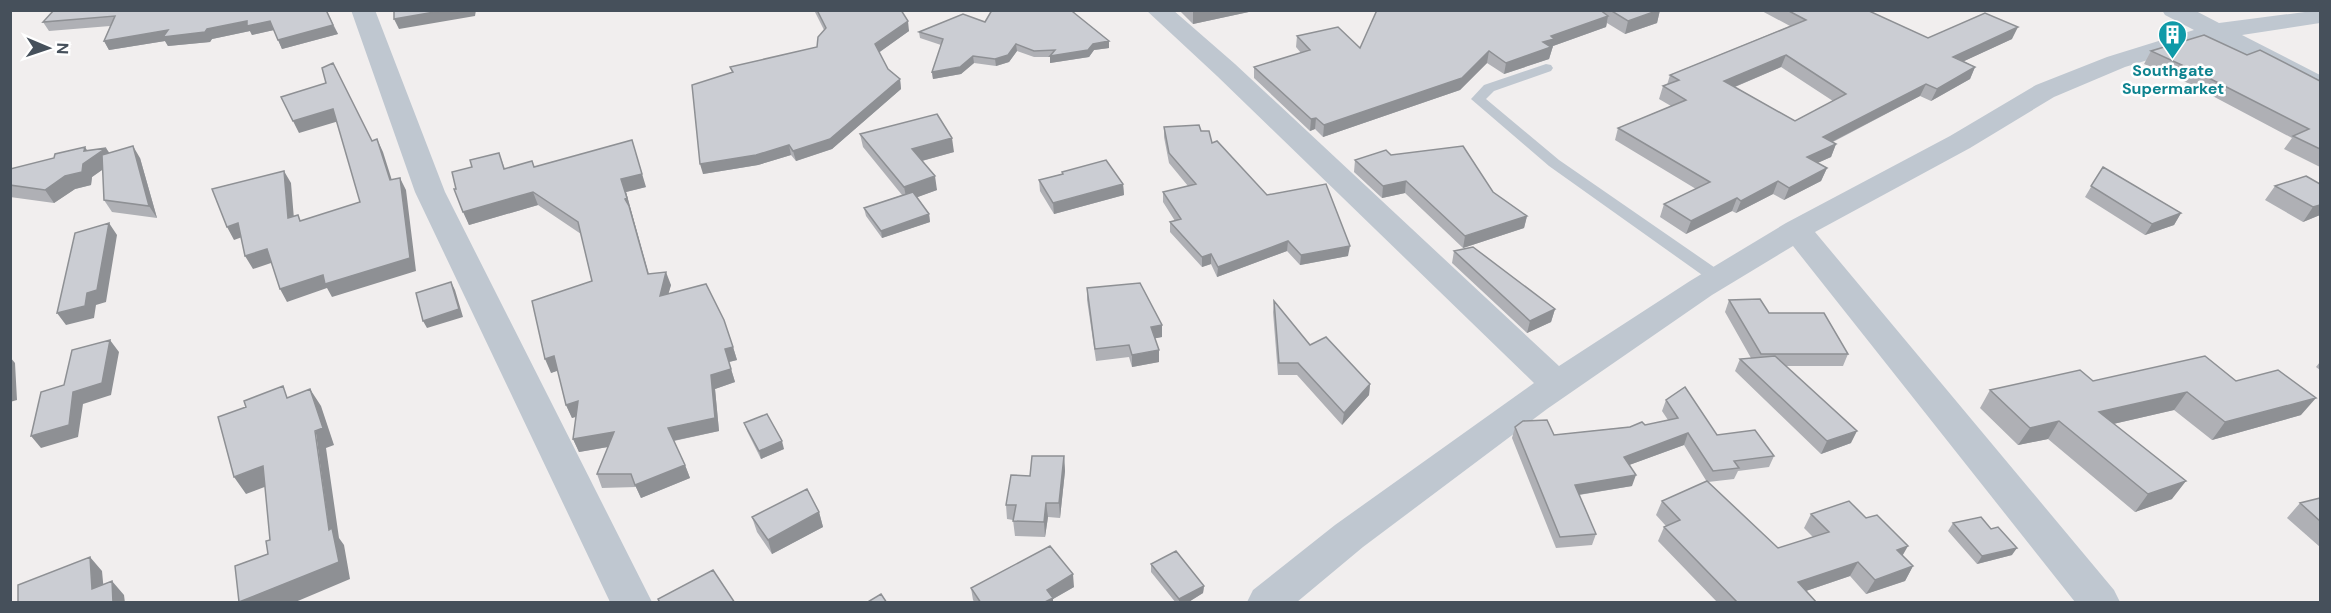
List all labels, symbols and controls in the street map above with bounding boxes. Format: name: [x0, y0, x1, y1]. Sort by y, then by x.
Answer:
north arrow: [18, 18, 78, 78]
building icon: Southgate Supermarket: [2157, 18, 2189, 60]
text: N: [52, 42, 73, 55]
place label: Southgate Supermarket: [2122, 60, 2224, 99]

